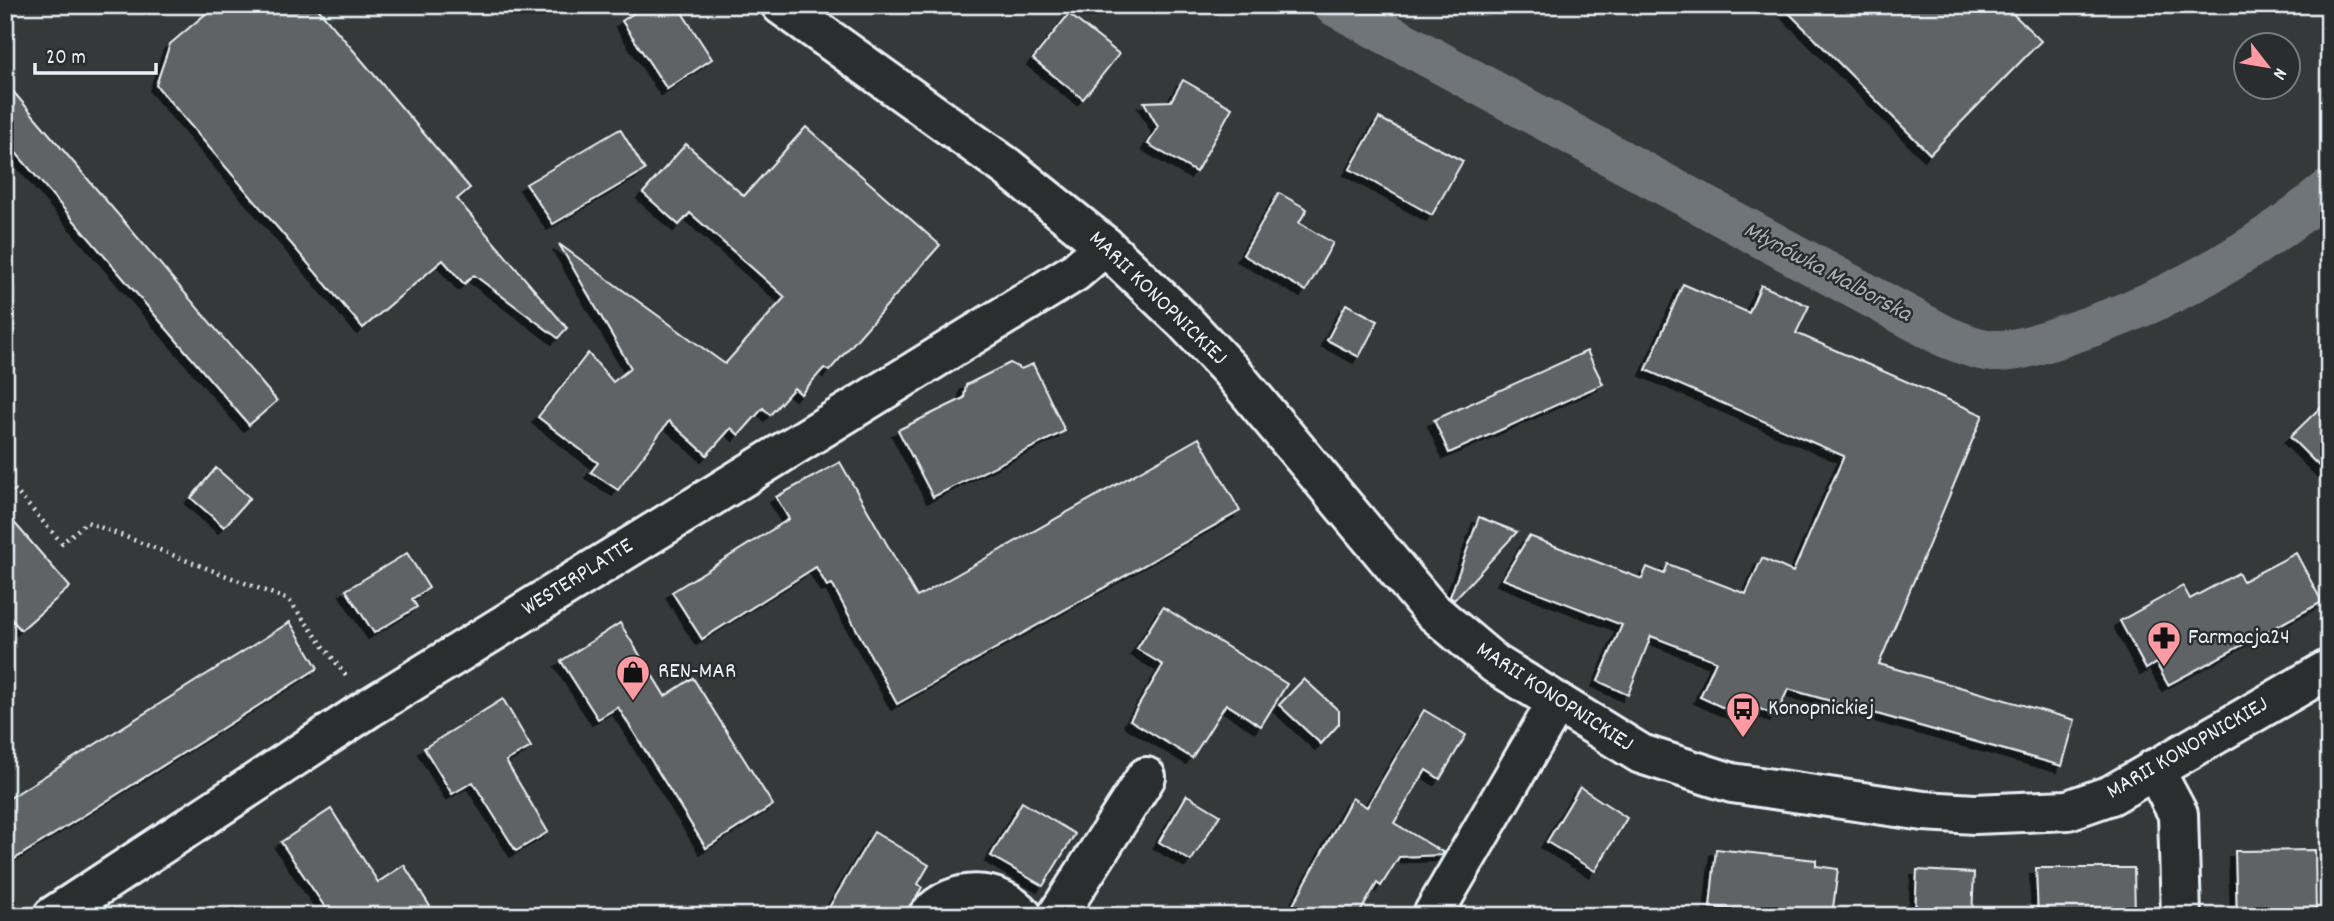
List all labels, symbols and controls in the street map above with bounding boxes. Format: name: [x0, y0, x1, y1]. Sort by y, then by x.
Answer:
scale bar: [35, 32, 156, 76]
north arrow: [2232, 32, 2302, 102]
text: 20 m: [46, 44, 86, 74]
text: N: [2265, 62, 2293, 84]
water label: Młynówka Malborska: [1737, 214, 1919, 332]
street label: MARII KONOPNICKIEJ: [1080, 224, 1234, 374]
street label: WESTERPLATTE: [516, 530, 641, 625]
pharmacy icon: Farmacja24: [2145, 619, 2183, 668]
place label: Farmacja24: [2188, 622, 2290, 655]
street label: MARII KONOPNICKIEJ: [1469, 635, 1639, 761]
shop icon: REN-MAR: [614, 653, 652, 702]
place label: REN-MAR: [658, 656, 736, 689]
street label: MARII KONOPNICKIEJ: [2101, 689, 2275, 809]
bus stop icon: Konopnickiej: [1724, 690, 1762, 739]
place label: Konopnickiej: [1768, 693, 1874, 726]

